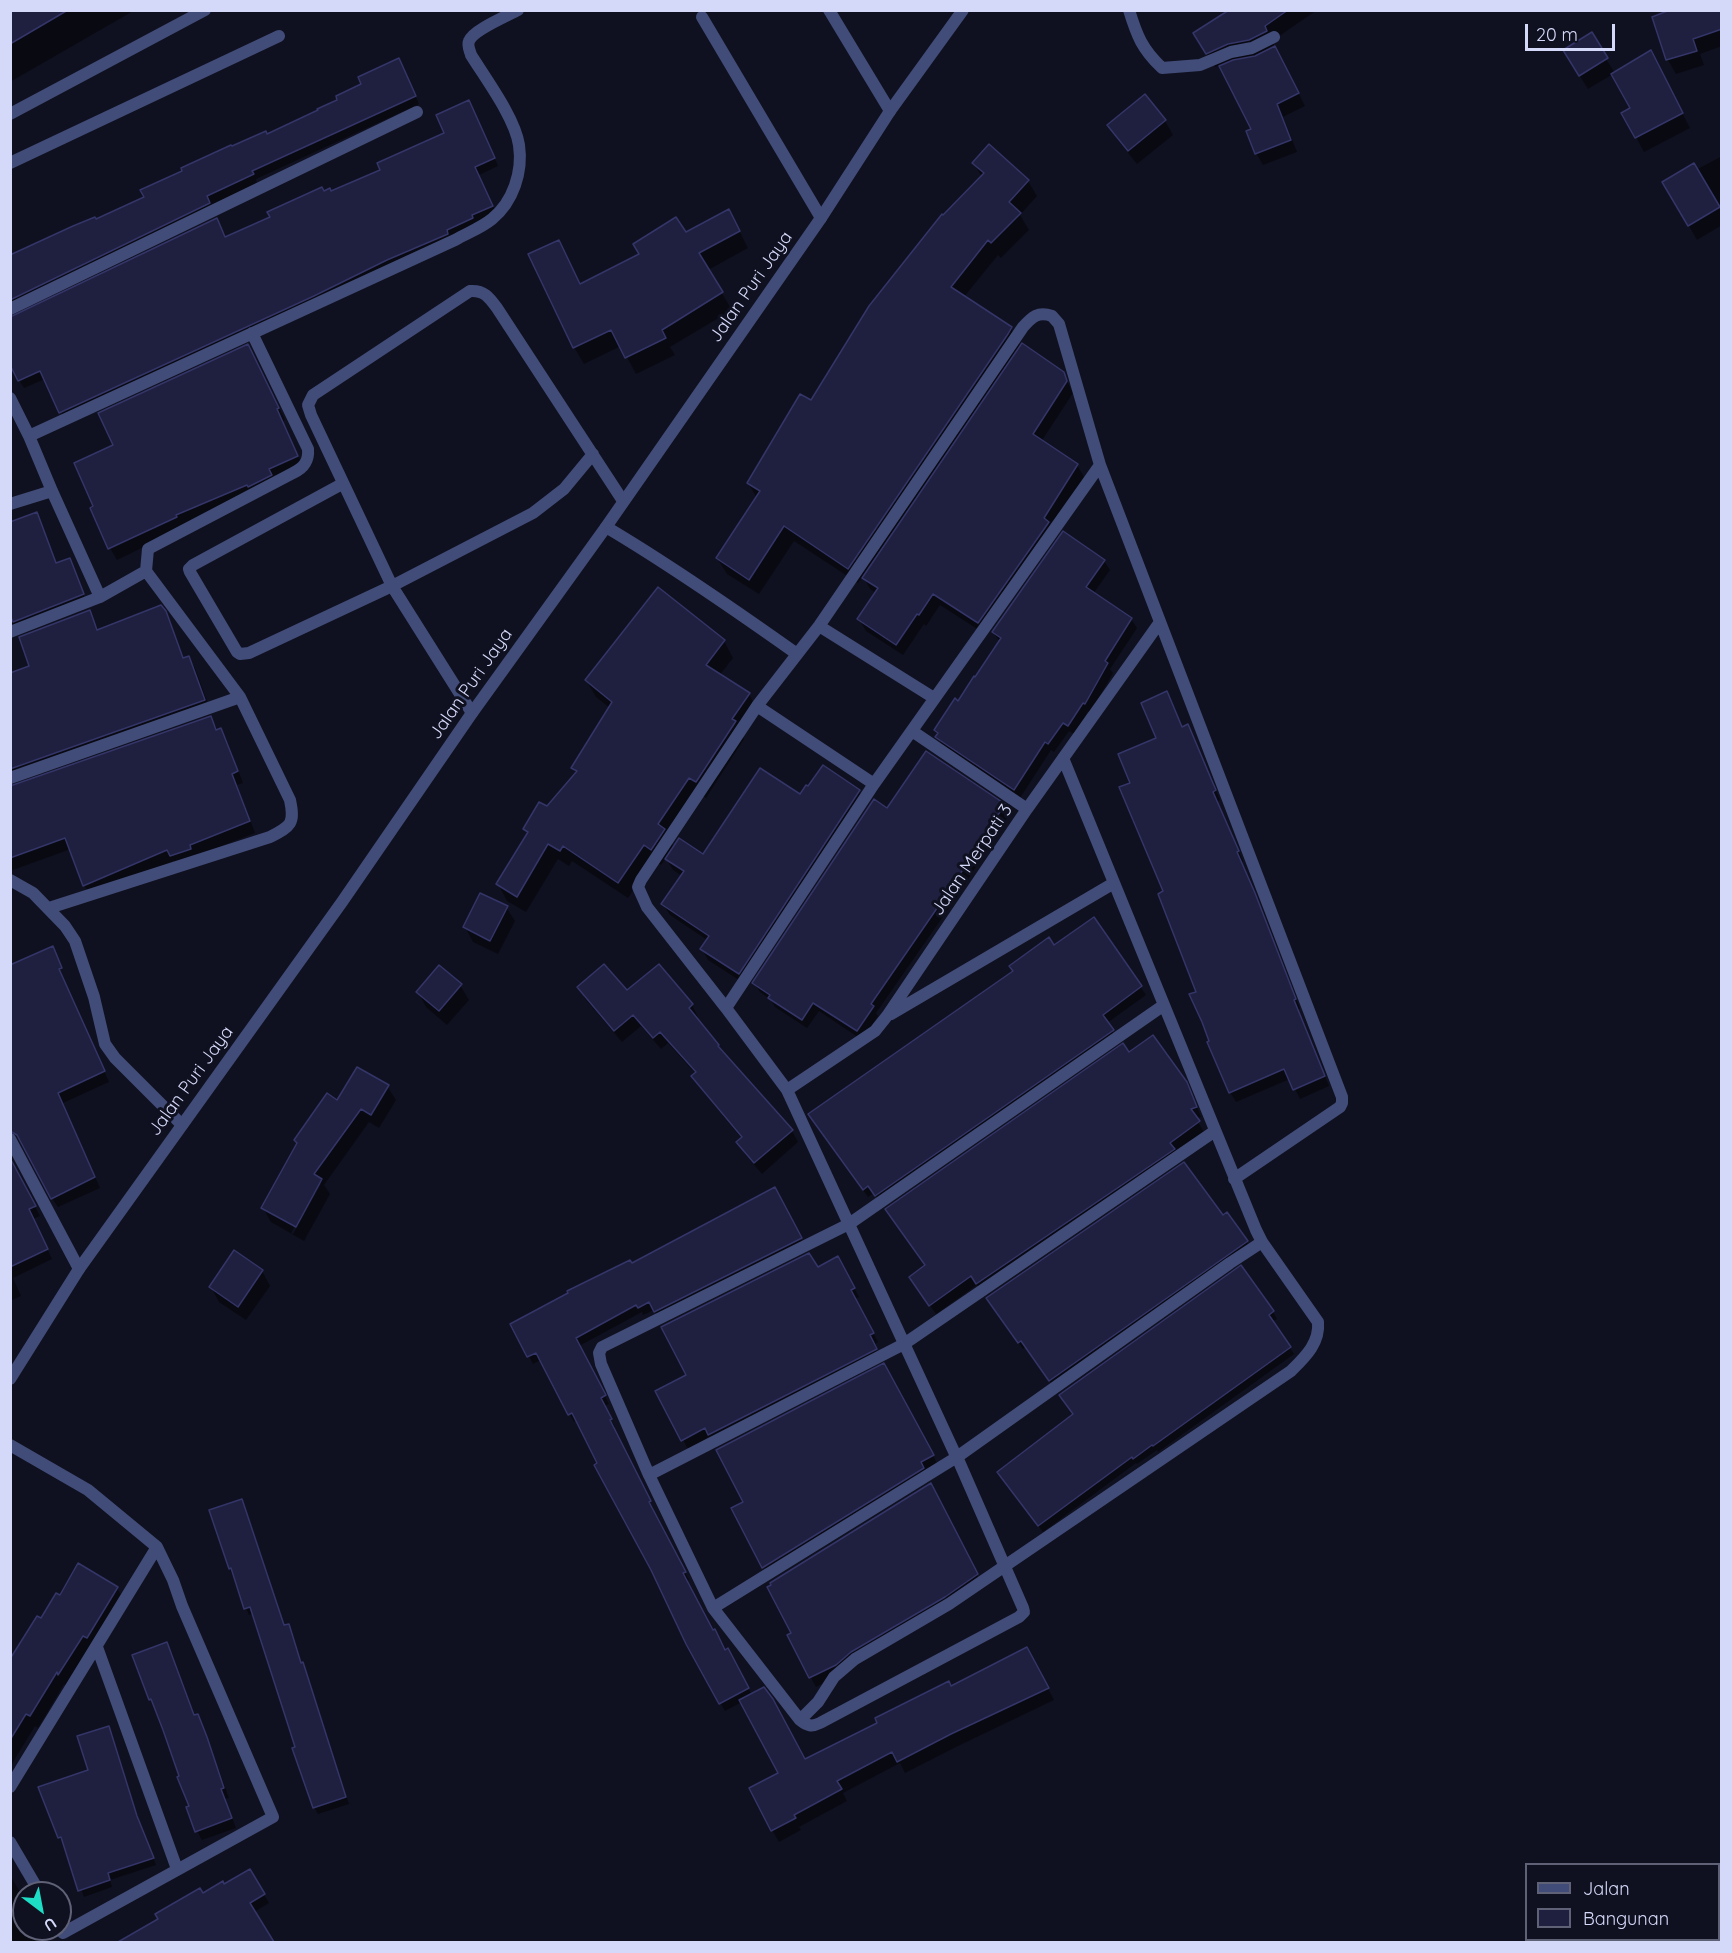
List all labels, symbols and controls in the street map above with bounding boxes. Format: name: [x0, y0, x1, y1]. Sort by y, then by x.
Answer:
scale bar: [1528, 12, 1618, 50]
text: 20 m: [1536, 23, 1578, 46]
street label: Jalan Puri Jaya: [705, 227, 797, 347]
street label: Jalan Puri Jaya: [425, 624, 517, 744]
street label: Jalan Merpati 3: [927, 800, 1017, 920]
street label: Jalan Puri Jaya: [144, 1022, 238, 1140]
legend: [1525, 1863, 1720, 1941]
text: Jalan: [1583, 1877, 1630, 1900]
north arrow: [12, 1881, 72, 1941]
text: Bangunan: [1583, 1907, 1669, 1930]
text: U: [40, 1913, 61, 1936]

